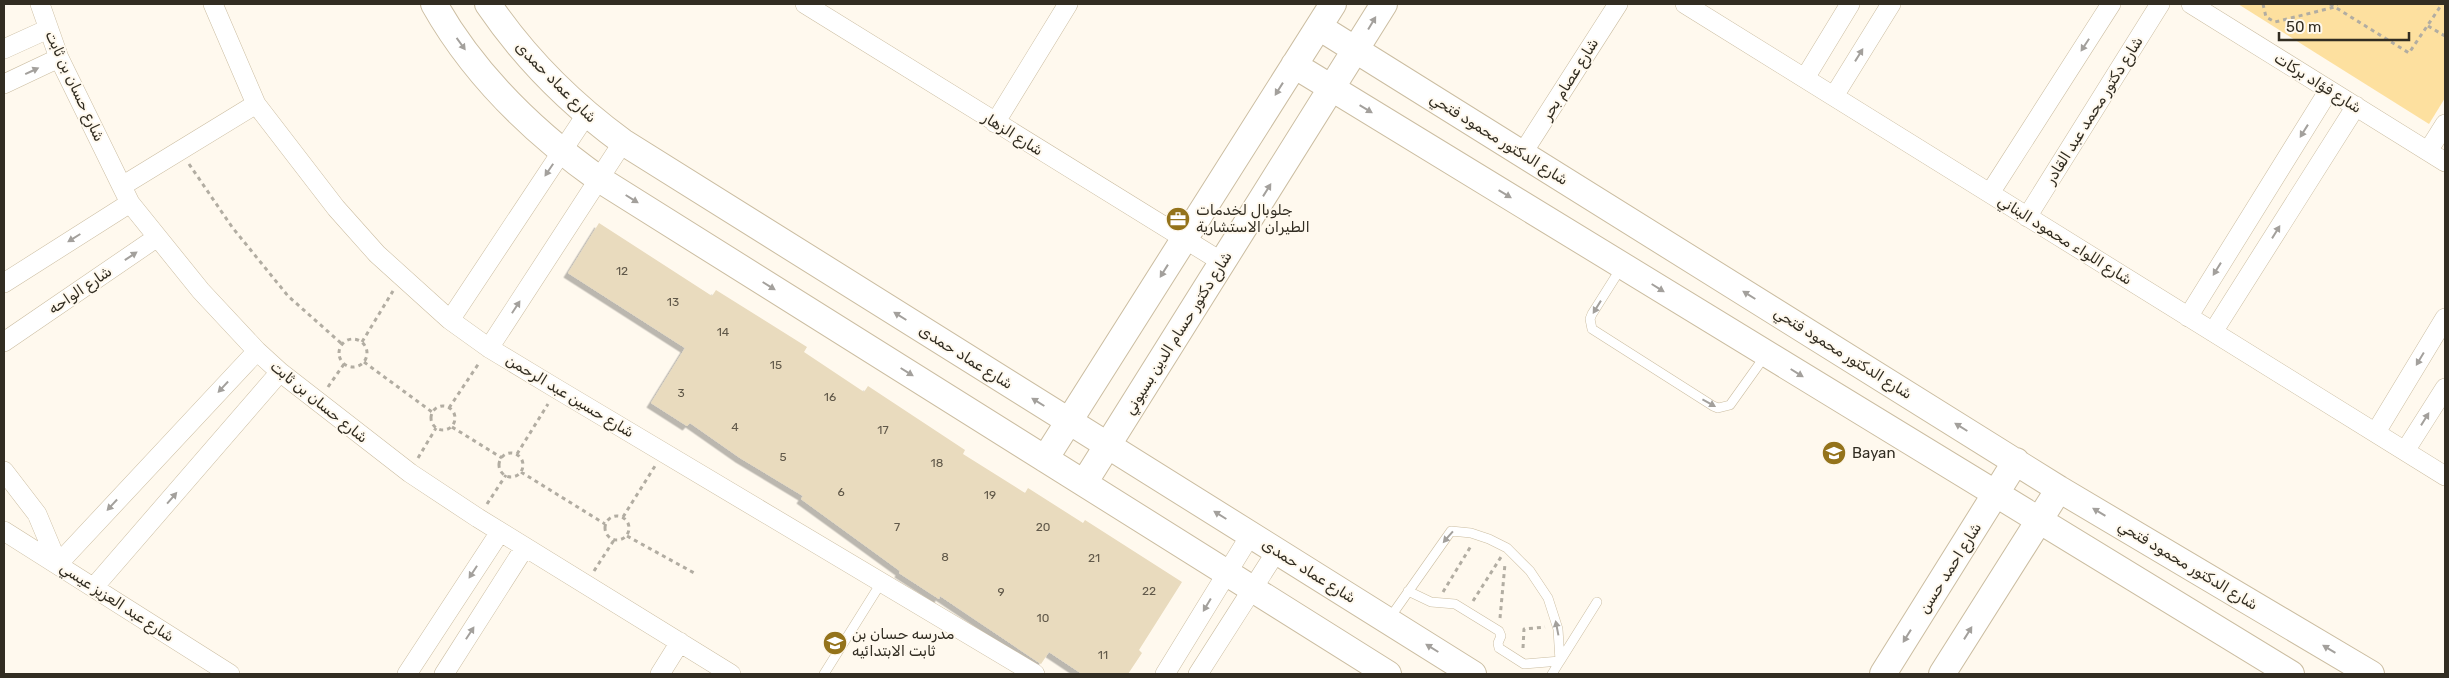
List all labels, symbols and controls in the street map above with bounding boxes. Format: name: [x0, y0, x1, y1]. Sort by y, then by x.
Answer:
scale bar: [2279, 10, 2409, 42]
one-way arrow: [1368, 16, 1377, 29]
text: 50 m: [2286, 18, 2321, 36]
street label: شارع حسان بن ثابت: [40, 28, 109, 145]
street label: شارع دكتور محمد عبد القادر: [2041, 33, 2149, 189]
street label: شارع عصام بحر: [1537, 35, 1604, 125]
one-way arrow: [456, 37, 466, 51]
street label: شارع عماد حمدى: [510, 38, 600, 128]
one-way arrow: [2080, 38, 2089, 51]
one-way arrow: [1855, 48, 1864, 61]
street label: شارع فؤاد بركات: [2270, 49, 2365, 119]
one-way arrow: [25, 67, 39, 75]
one-way arrow: [1274, 83, 1284, 96]
street label: شارع الدكتور محمود فتحي: [1425, 89, 1571, 191]
one-way arrow: [1359, 105, 1372, 114]
street label: شارع الزهار: [978, 108, 1047, 161]
one-way arrow: [2299, 125, 2308, 138]
one-way arrow: [544, 164, 554, 177]
one-way arrow: [1263, 183, 1272, 196]
one-way arrow: [1498, 189, 1511, 198]
street label: شارع اللواء محمود البناني: [1993, 191, 2135, 291]
one-way arrow: [625, 195, 638, 204]
place label: جلوبال لخدمات الطيران الاستشارية: [1196, 201, 1310, 236]
office icon: جلوبال لخدمات الطيران الاستشارية: [1165, 206, 1191, 232]
one-way arrow: [2272, 225, 2281, 238]
one-way arrow: [68, 234, 81, 243]
street label: شارع دكتور حسام الدين بسيوني: [1120, 248, 1238, 420]
one-way arrow: [124, 251, 138, 261]
street label: شارع الواحه: [45, 262, 116, 319]
one-way arrow: [2213, 263, 2222, 276]
house number: 12: [616, 264, 628, 278]
one-way arrow: [1159, 264, 1169, 278]
one-way arrow: [763, 281, 776, 290]
one-way arrow: [1652, 283, 1665, 292]
one-way arrow: [1742, 290, 1755, 299]
house number: 13: [667, 295, 679, 309]
one-way arrow: [511, 300, 521, 314]
one-way arrow: [1592, 300, 1601, 314]
street label: شارع الدكتور محمود فتحي: [1769, 303, 1915, 405]
one-way arrow: [893, 311, 907, 320]
street label: شارع عماد حمدى: [915, 321, 1016, 395]
house number: 14: [717, 325, 730, 339]
street label: شارع حسين عبد الرحمن: [502, 351, 637, 443]
one-way arrow: [2415, 353, 2424, 366]
street label: شارع حسان بن ثابت: [265, 357, 371, 448]
house number: 15: [770, 358, 782, 372]
one-way arrow: [900, 367, 914, 377]
one-way arrow: [1790, 368, 1803, 377]
one-way arrow: [217, 380, 229, 392]
house number: 3: [677, 386, 685, 400]
house number: 16: [824, 390, 836, 404]
one-way arrow: [1031, 397, 1044, 406]
one-way arrow: [1702, 398, 1715, 407]
one-way arrow: [2421, 413, 2430, 426]
house number: 4: [731, 420, 739, 434]
one-way arrow: [1954, 422, 1968, 432]
house number: 17: [877, 423, 889, 437]
school or university icon: Bayan: [1821, 440, 1847, 466]
place label: Bayan: [1852, 444, 1896, 462]
house number: 5: [779, 450, 787, 464]
house number: 18: [931, 456, 943, 470]
house number: 6: [837, 485, 845, 499]
house number: 19: [984, 488, 996, 502]
one-way arrow: [166, 491, 177, 504]
one-way arrow: [107, 499, 118, 512]
one-way arrow: [2093, 508, 2106, 517]
one-way arrow: [1214, 511, 1227, 520]
street label: شارع الدكتور محمود فتحي: [2113, 516, 2261, 616]
street label: شارع احمد حسن: [1915, 519, 1987, 618]
house number: 7: [894, 520, 900, 534]
house number: 20: [1036, 520, 1050, 534]
one-way arrow: [1442, 530, 1453, 543]
street label: شارع عماد حمدى: [1258, 535, 1359, 609]
house number: 8: [941, 550, 949, 564]
house number: 21: [1088, 551, 1100, 565]
street label: شارع عبد العزيز عيسي: [55, 558, 177, 648]
one-way arrow: [468, 566, 478, 579]
house number: 22: [1142, 584, 1156, 598]
house number: 9: [997, 585, 1005, 599]
one-way arrow: [1203, 599, 1212, 612]
house number: 10: [1037, 611, 1049, 625]
one-way arrow: [1553, 621, 1561, 636]
place label: مدرسه حسان بن ثابت الابتدائيه: [852, 625, 954, 660]
one-way arrow: [1963, 626, 1972, 640]
one-way arrow: [465, 627, 475, 640]
school or university icon: مدرسه حسان بن ثابت الابتدائيه: [822, 630, 848, 656]
one-way arrow: [1902, 630, 1912, 643]
one-way arrow: [1425, 644, 1438, 653]
one-way arrow: [2323, 645, 2336, 654]
house number: 11: [1098, 648, 1108, 662]

